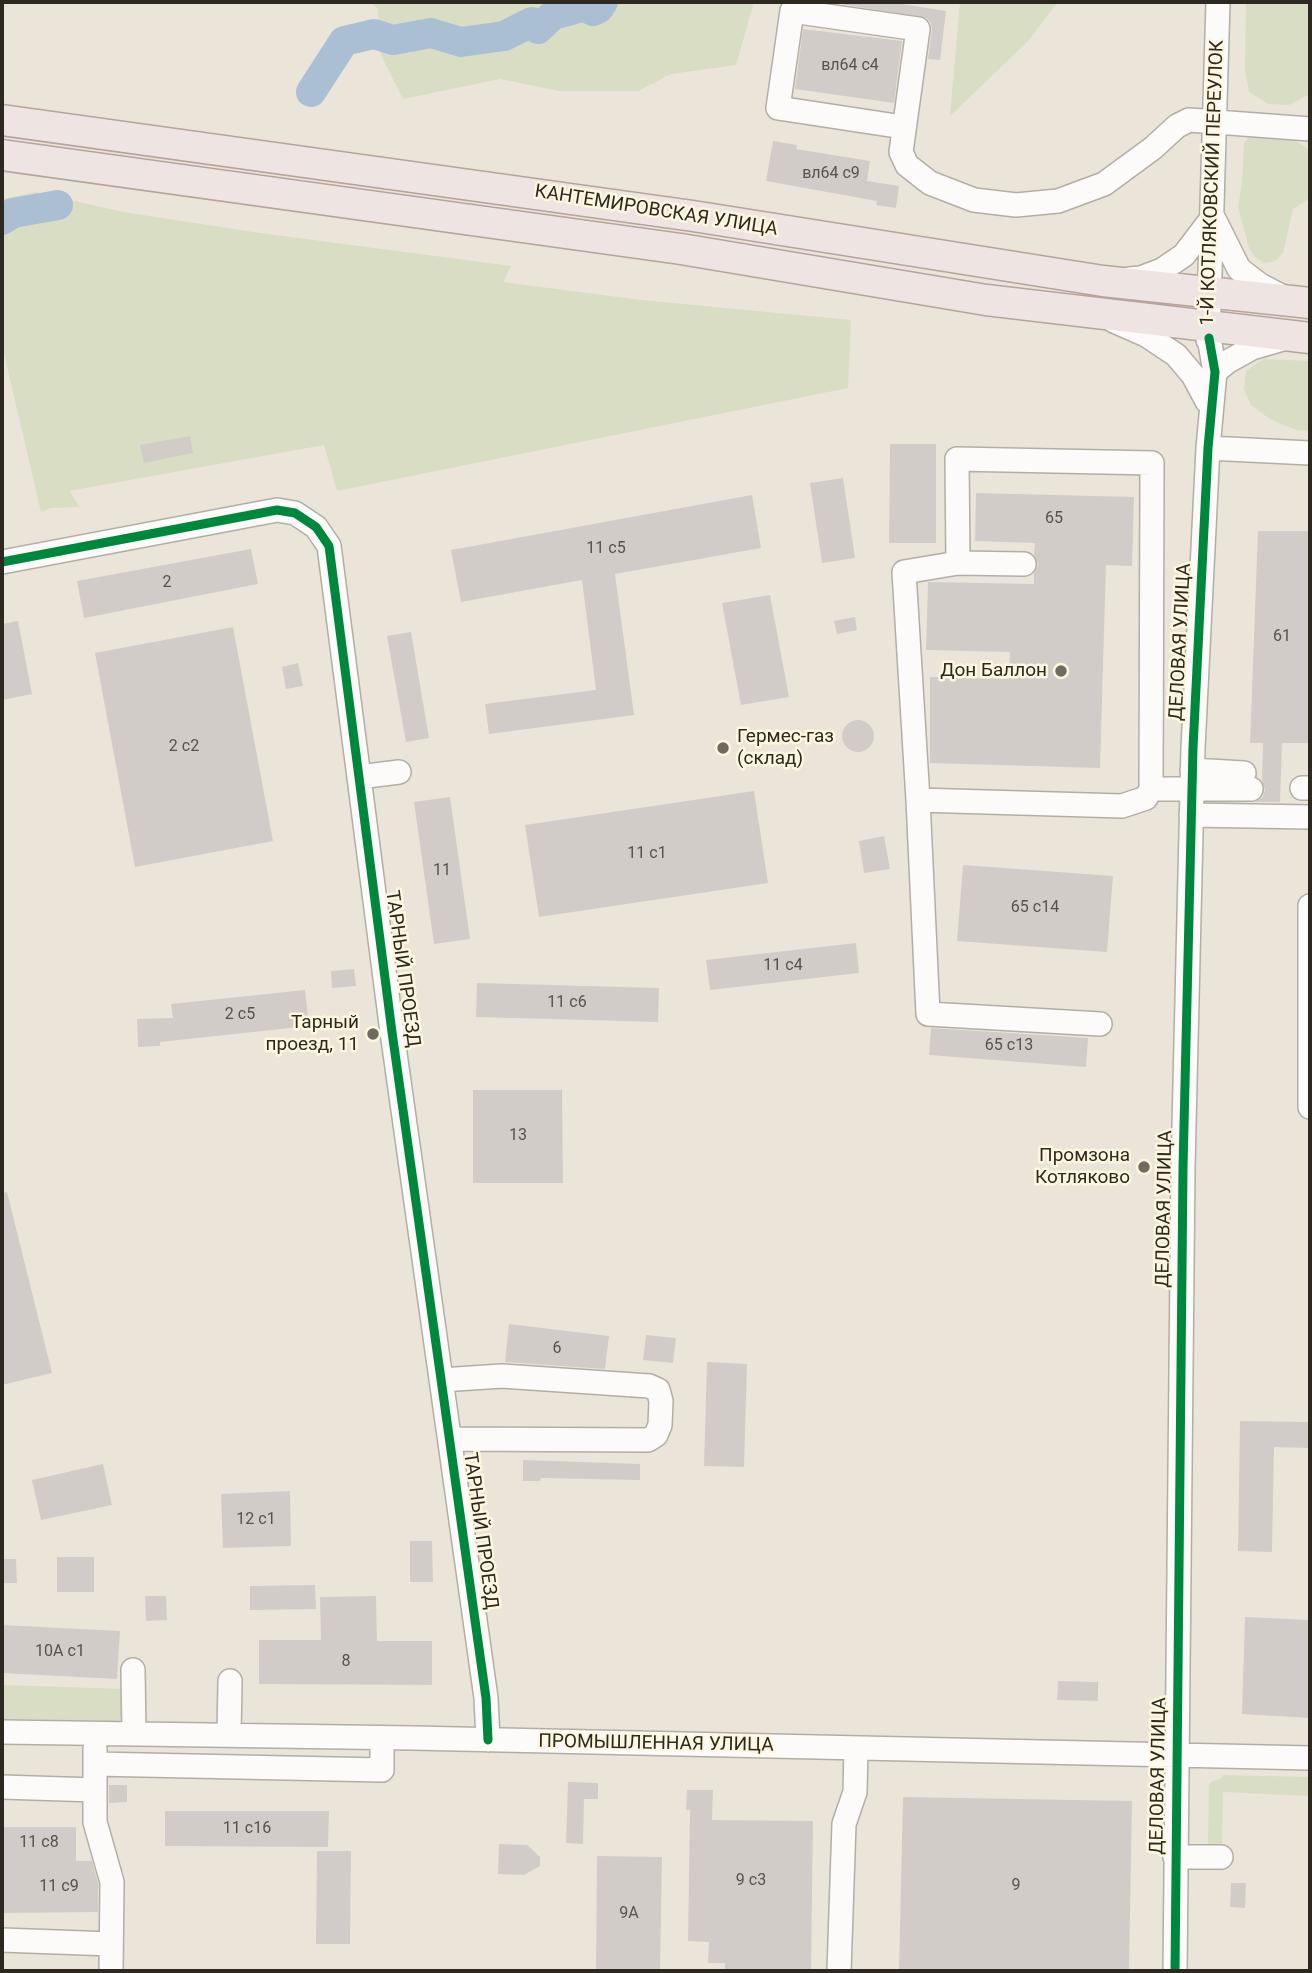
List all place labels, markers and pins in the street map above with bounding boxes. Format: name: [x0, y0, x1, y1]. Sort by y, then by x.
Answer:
place label: Дон Баллон: [940, 660, 1047, 682]
marker: Дон Баллон: [1053, 663, 1069, 679]
place label: Гермес-газ (склад): [737, 726, 834, 770]
marker: Гермес-газ (склад): [715, 740, 731, 756]
place label: Тарный проезд, 11: [266, 1012, 359, 1056]
marker: Тарный проезд, 11: [365, 1026, 381, 1042]
place label: Промзона Котляково: [1035, 1145, 1130, 1189]
marker: Промзона Котляково: [1136, 1159, 1152, 1175]

